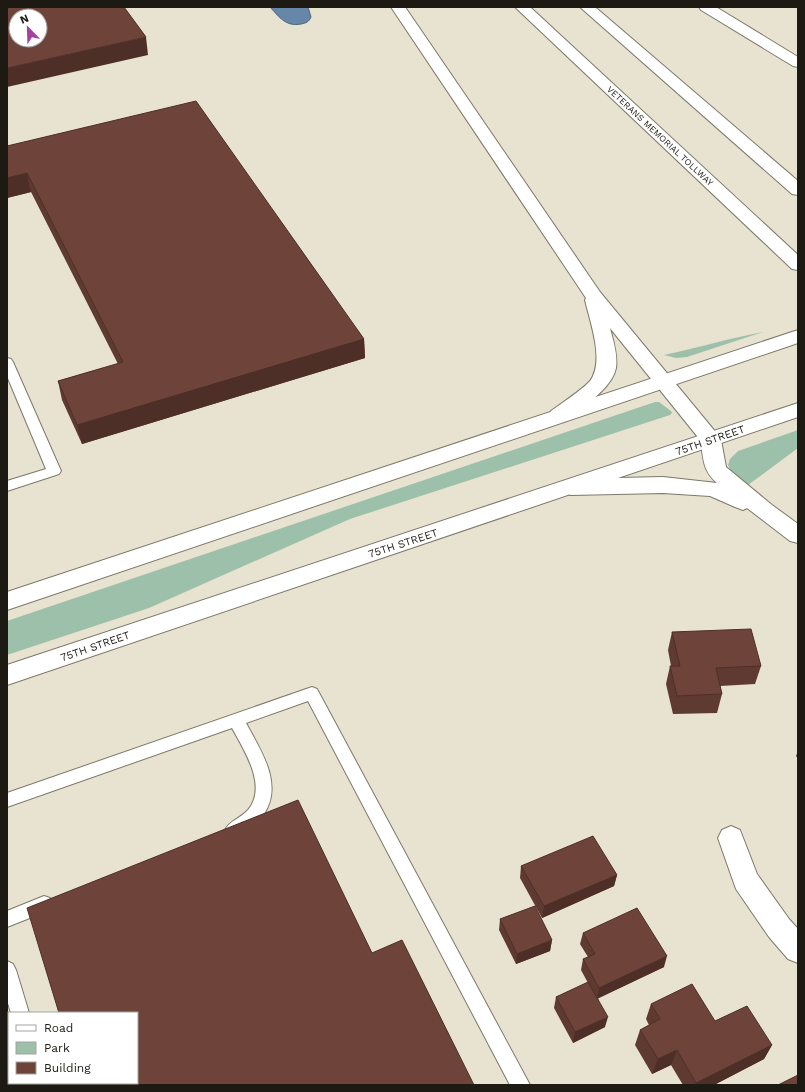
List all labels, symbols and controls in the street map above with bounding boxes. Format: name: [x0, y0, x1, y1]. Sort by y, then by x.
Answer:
north arrow: [8, 8, 48, 48]
text: N: [18, 12, 31, 27]
street label: VETERANS MEMORIAL TOLLWAY: [605, 84, 716, 188]
street label: 75TH STREET: [674, 422, 747, 458]
street label: 75TH STREET: [367, 526, 440, 561]
street label: 75TH STREET: [59, 628, 132, 664]
legend: [8, 1012, 138, 1084]
text: Road: [44, 1021, 73, 1035]
text: Park: [44, 1041, 70, 1055]
text: Building: [44, 1061, 91, 1075]

